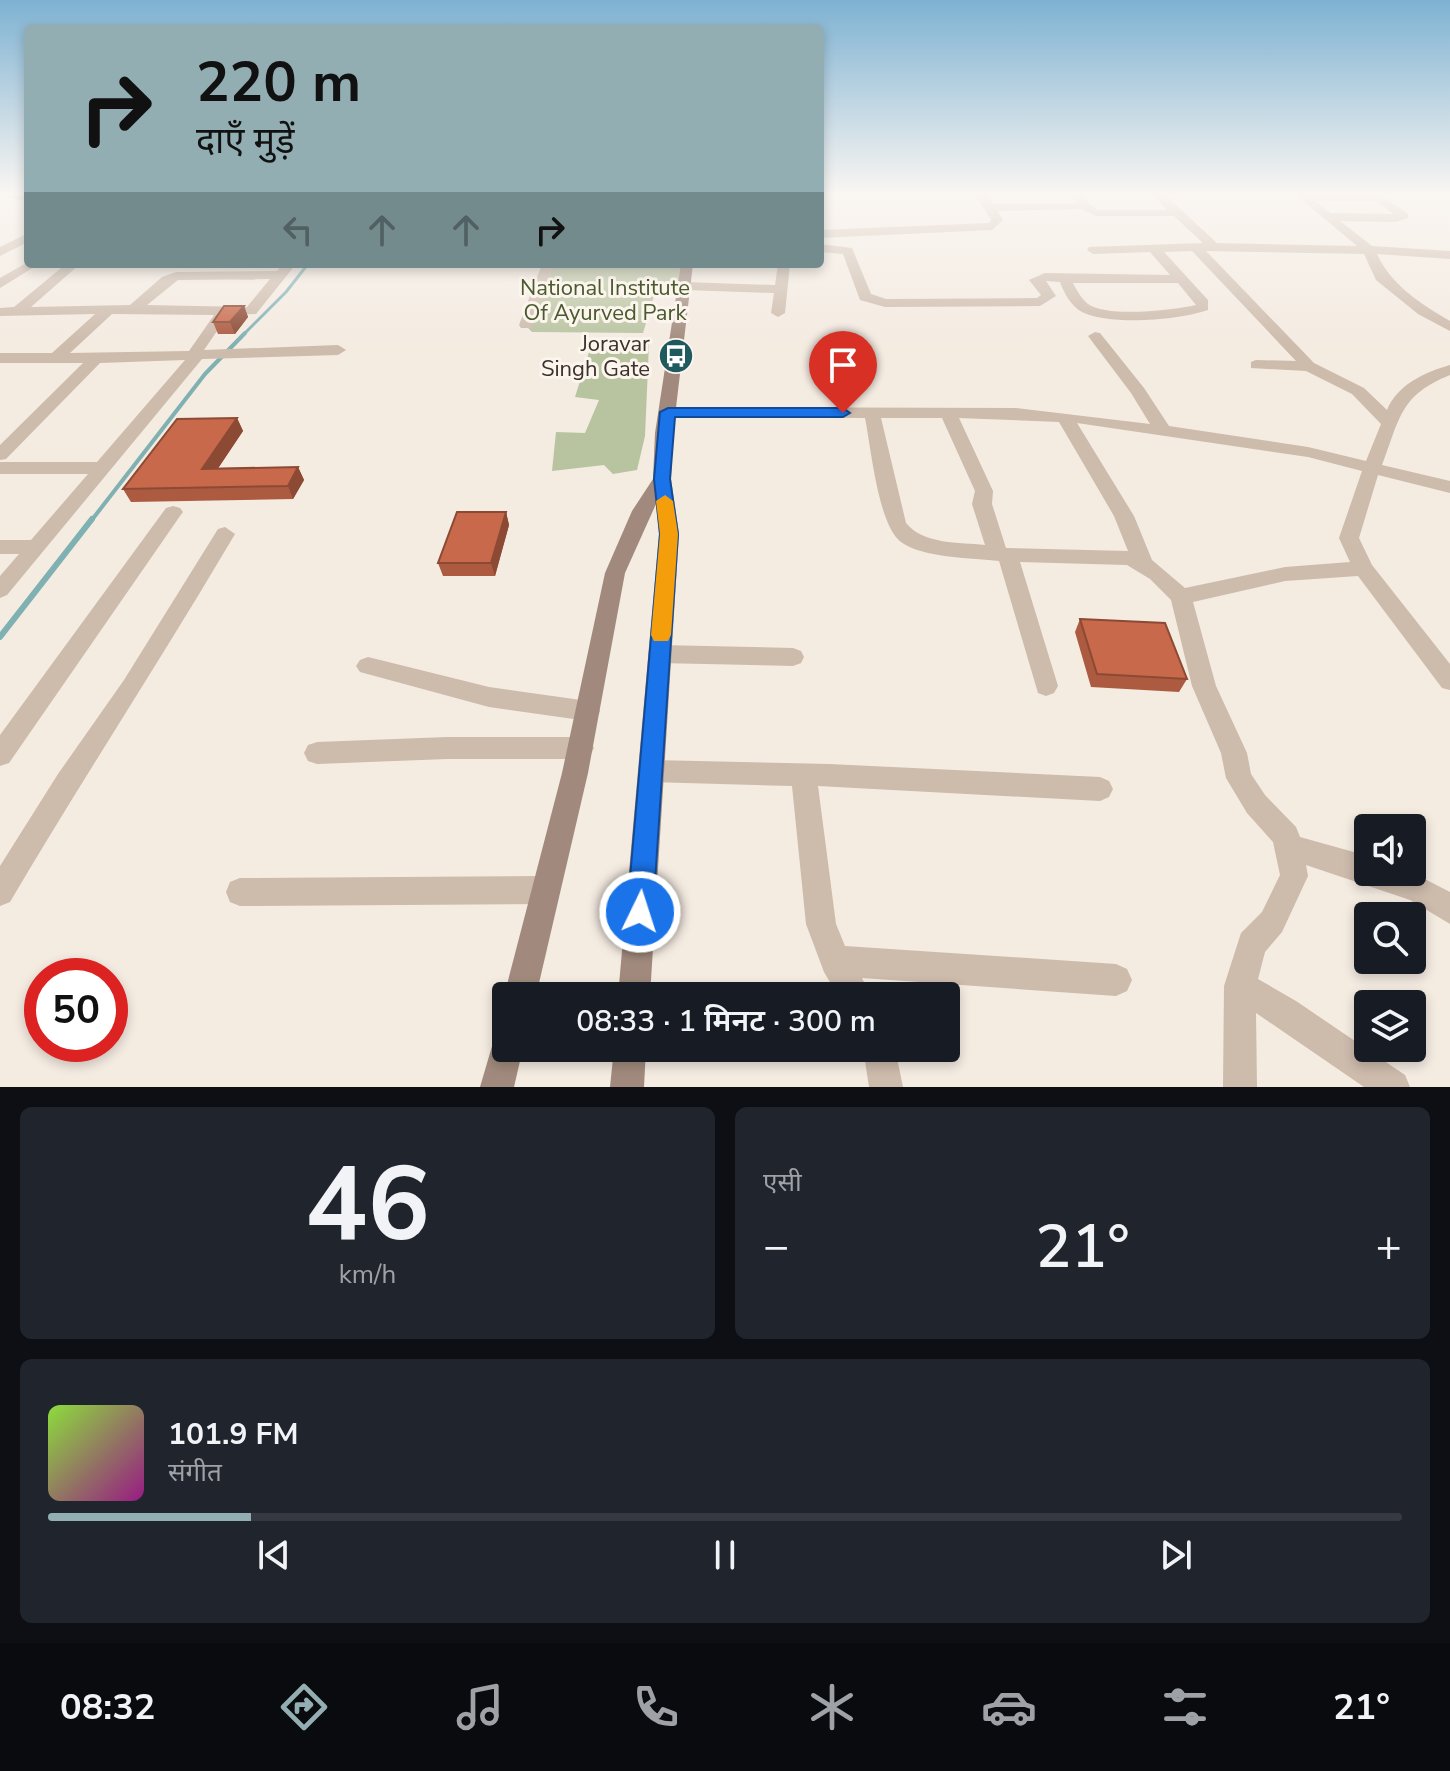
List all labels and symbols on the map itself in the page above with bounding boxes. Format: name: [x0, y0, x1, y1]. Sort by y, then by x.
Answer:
park label: National Institute Of Ayurved Park: [520, 273, 690, 328]
place label: Joravar Singh Gate: [541, 329, 650, 384]
pin: [809, 331, 877, 413]
bus stop icon: Joravar Singh Gate: [657, 337, 695, 375]
position arrow: [598, 870, 682, 954]
speed limit sign: 50: [24, 958, 128, 1062]

